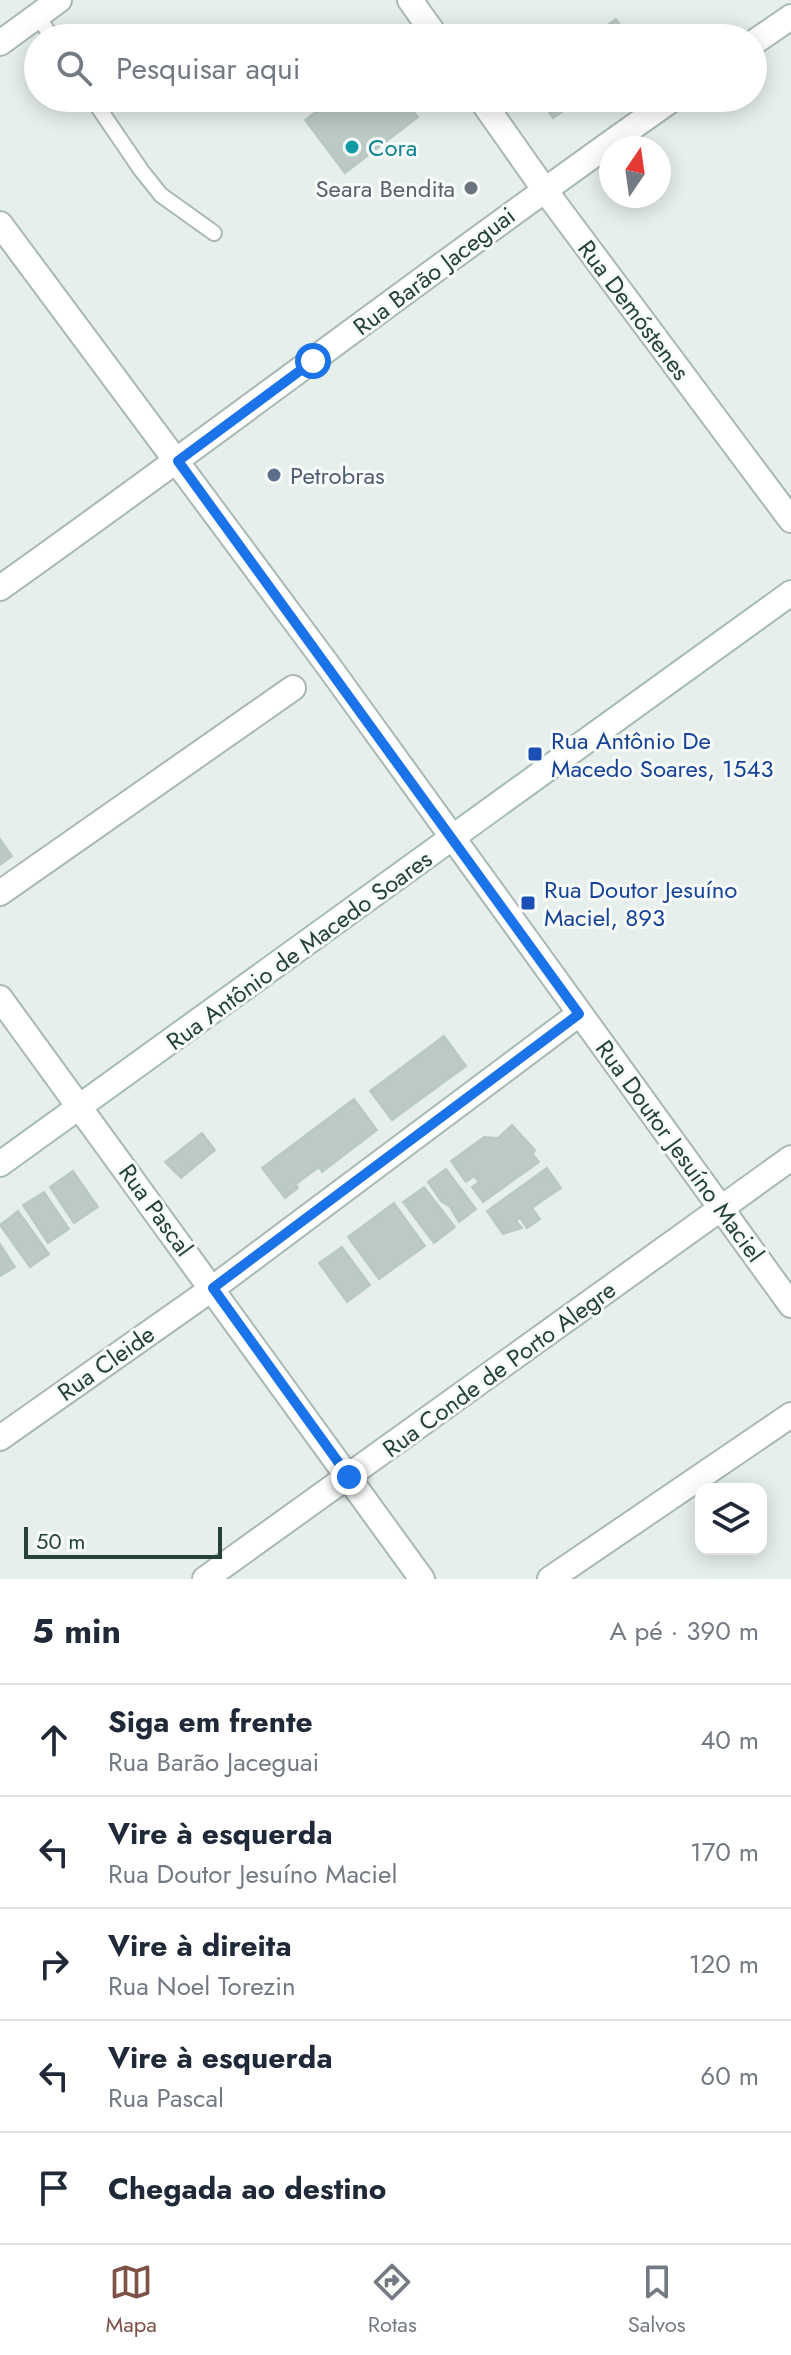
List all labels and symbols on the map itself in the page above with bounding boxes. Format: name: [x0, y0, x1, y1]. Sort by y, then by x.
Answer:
place label: Cora: [368, 130, 417, 165]
north arrow: [599, 136, 671, 208]
marker: Cora: [343, 138, 361, 156]
place label: Seara Bendita: [315, 171, 455, 206]
marker: Seara Bendita: [462, 179, 480, 197]
street label: Rua Barão Jaceguai: [346, 198, 522, 344]
street label: Rua Demóstenes: [570, 232, 698, 388]
route start: [295, 343, 331, 379]
place label: Petrobras: [290, 458, 385, 493]
marker: Petrobras: [265, 466, 283, 484]
place label: Rua Antônio De Macedo Soares, 1543: [551, 723, 774, 786]
marker: Rua Antônio De Macedo Soares, 1543: [526, 745, 544, 763]
street label: Rua Antônio de Macedo Soares: [159, 842, 439, 1058]
place label: Rua Doutor Jesuíno Maciel, 893: [544, 872, 737, 935]
marker: Rua Doutor Jesuíno Maciel, 893: [519, 894, 537, 912]
street label: Rua Doutor Jesuíno Maciel: [587, 1033, 773, 1269]
street label: Rua Pascal: [110, 1156, 202, 1264]
street label: Rua Conde de Porto Alegre: [375, 1272, 623, 1466]
street label: Rua Cleide: [50, 1317, 162, 1409]
route end: [331, 1459, 367, 1495]
scale bar: [24, 1523, 222, 1559]

